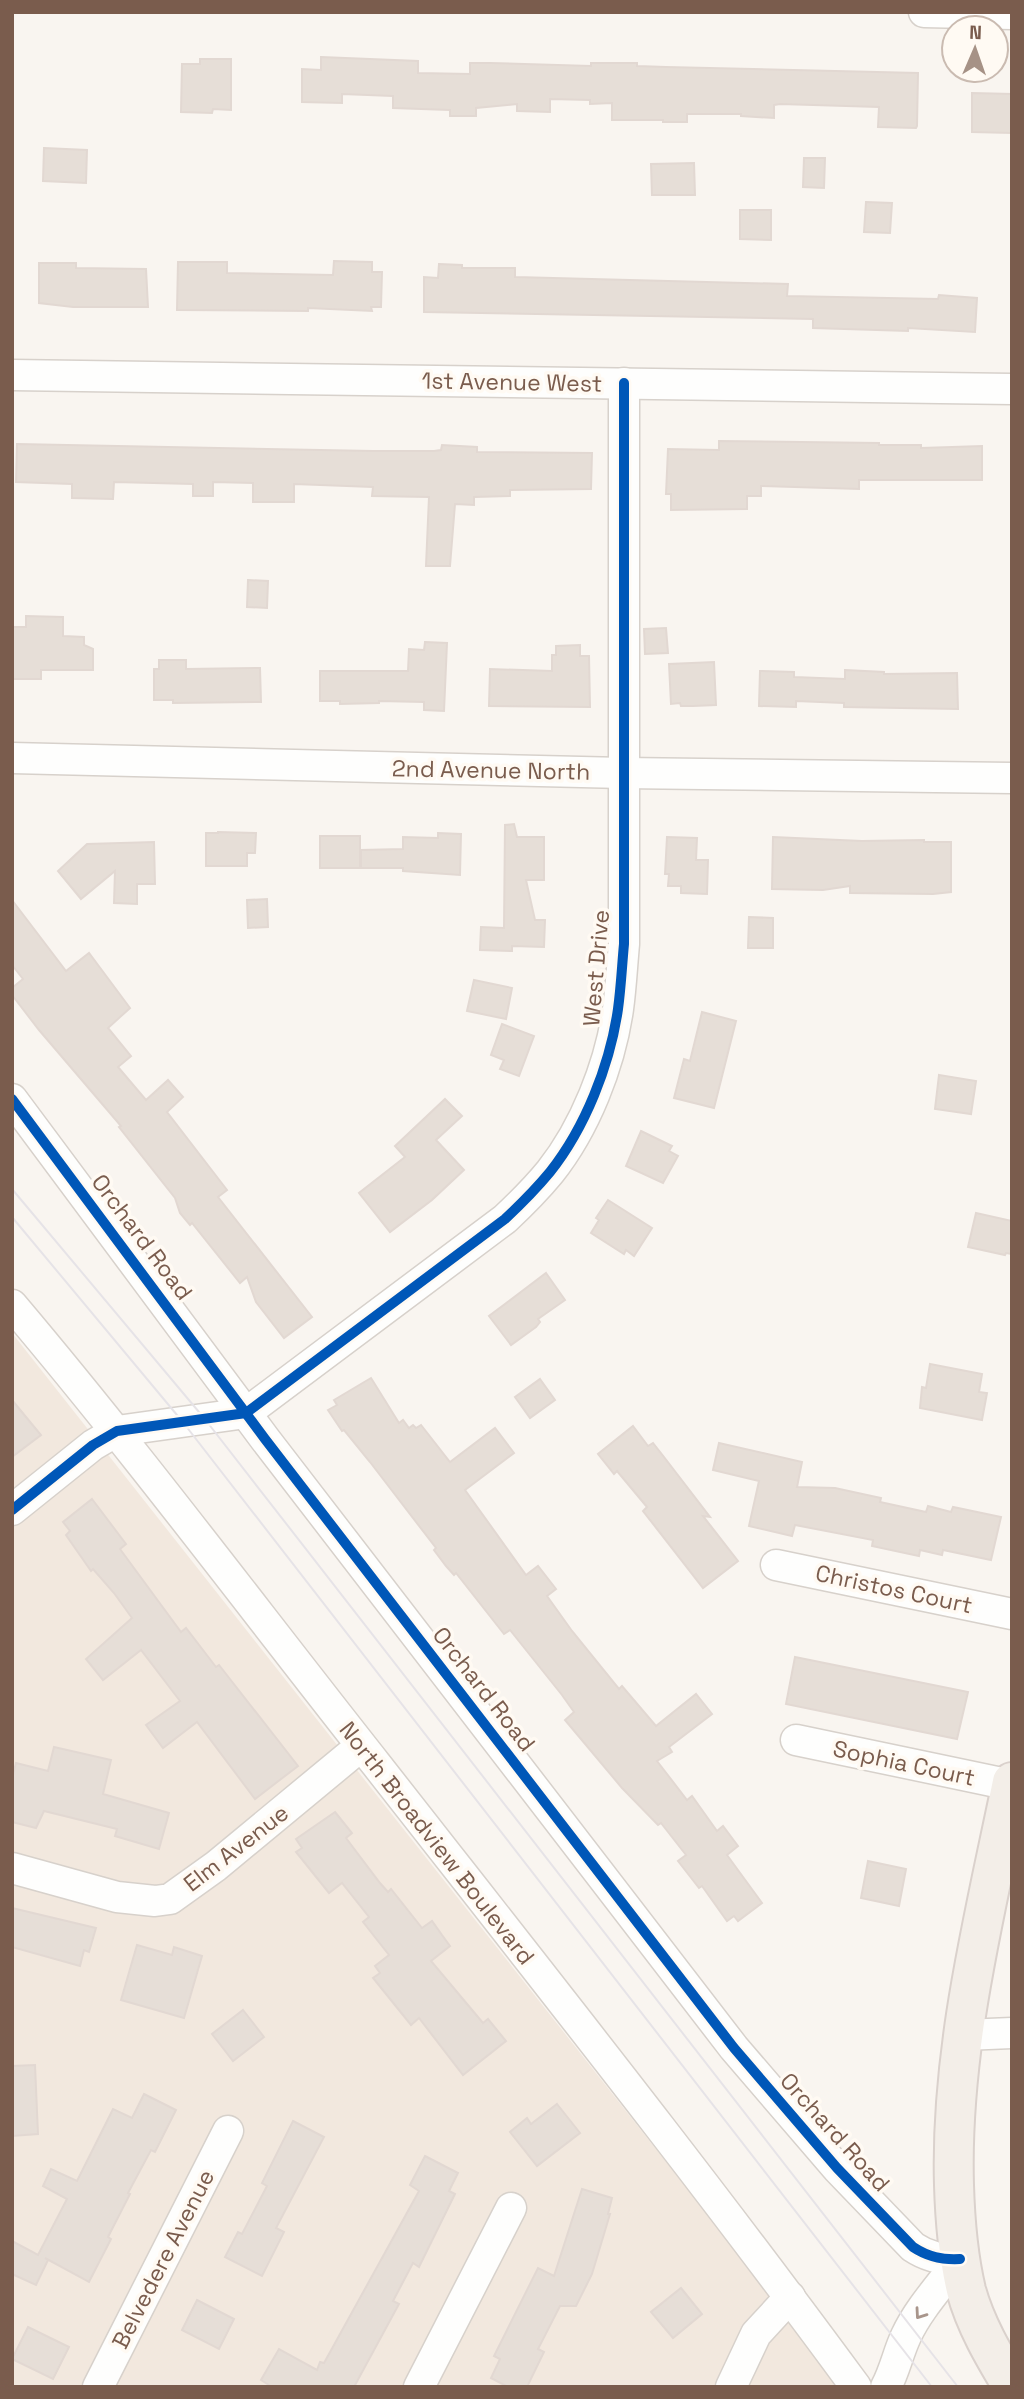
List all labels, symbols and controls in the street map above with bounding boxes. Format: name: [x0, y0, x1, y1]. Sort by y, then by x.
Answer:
north arrow: [940, 14, 1010, 84]
text: N: [969, 20, 982, 45]
street label: 1st Avenue West: [422, 365, 602, 399]
street label: 2nd Avenue North: [392, 753, 590, 787]
street label: West Drive: [576, 908, 616, 1028]
street label: Orchard Road: [85, 1168, 199, 1306]
street label: Christos Court: [813, 1558, 975, 1620]
street label: Orchard Road: [426, 1621, 542, 1757]
street label: North Broadview Boulevard: [333, 1715, 541, 1971]
street label: Sophia Court: [830, 1733, 978, 1793]
street label: Elm Avenue: [177, 1798, 295, 1898]
street label: Orchard Road: [774, 2066, 896, 2198]
street label: Belvedere Avenue: [105, 2164, 221, 2354]
one-way arrow: [916, 2306, 928, 2319]

